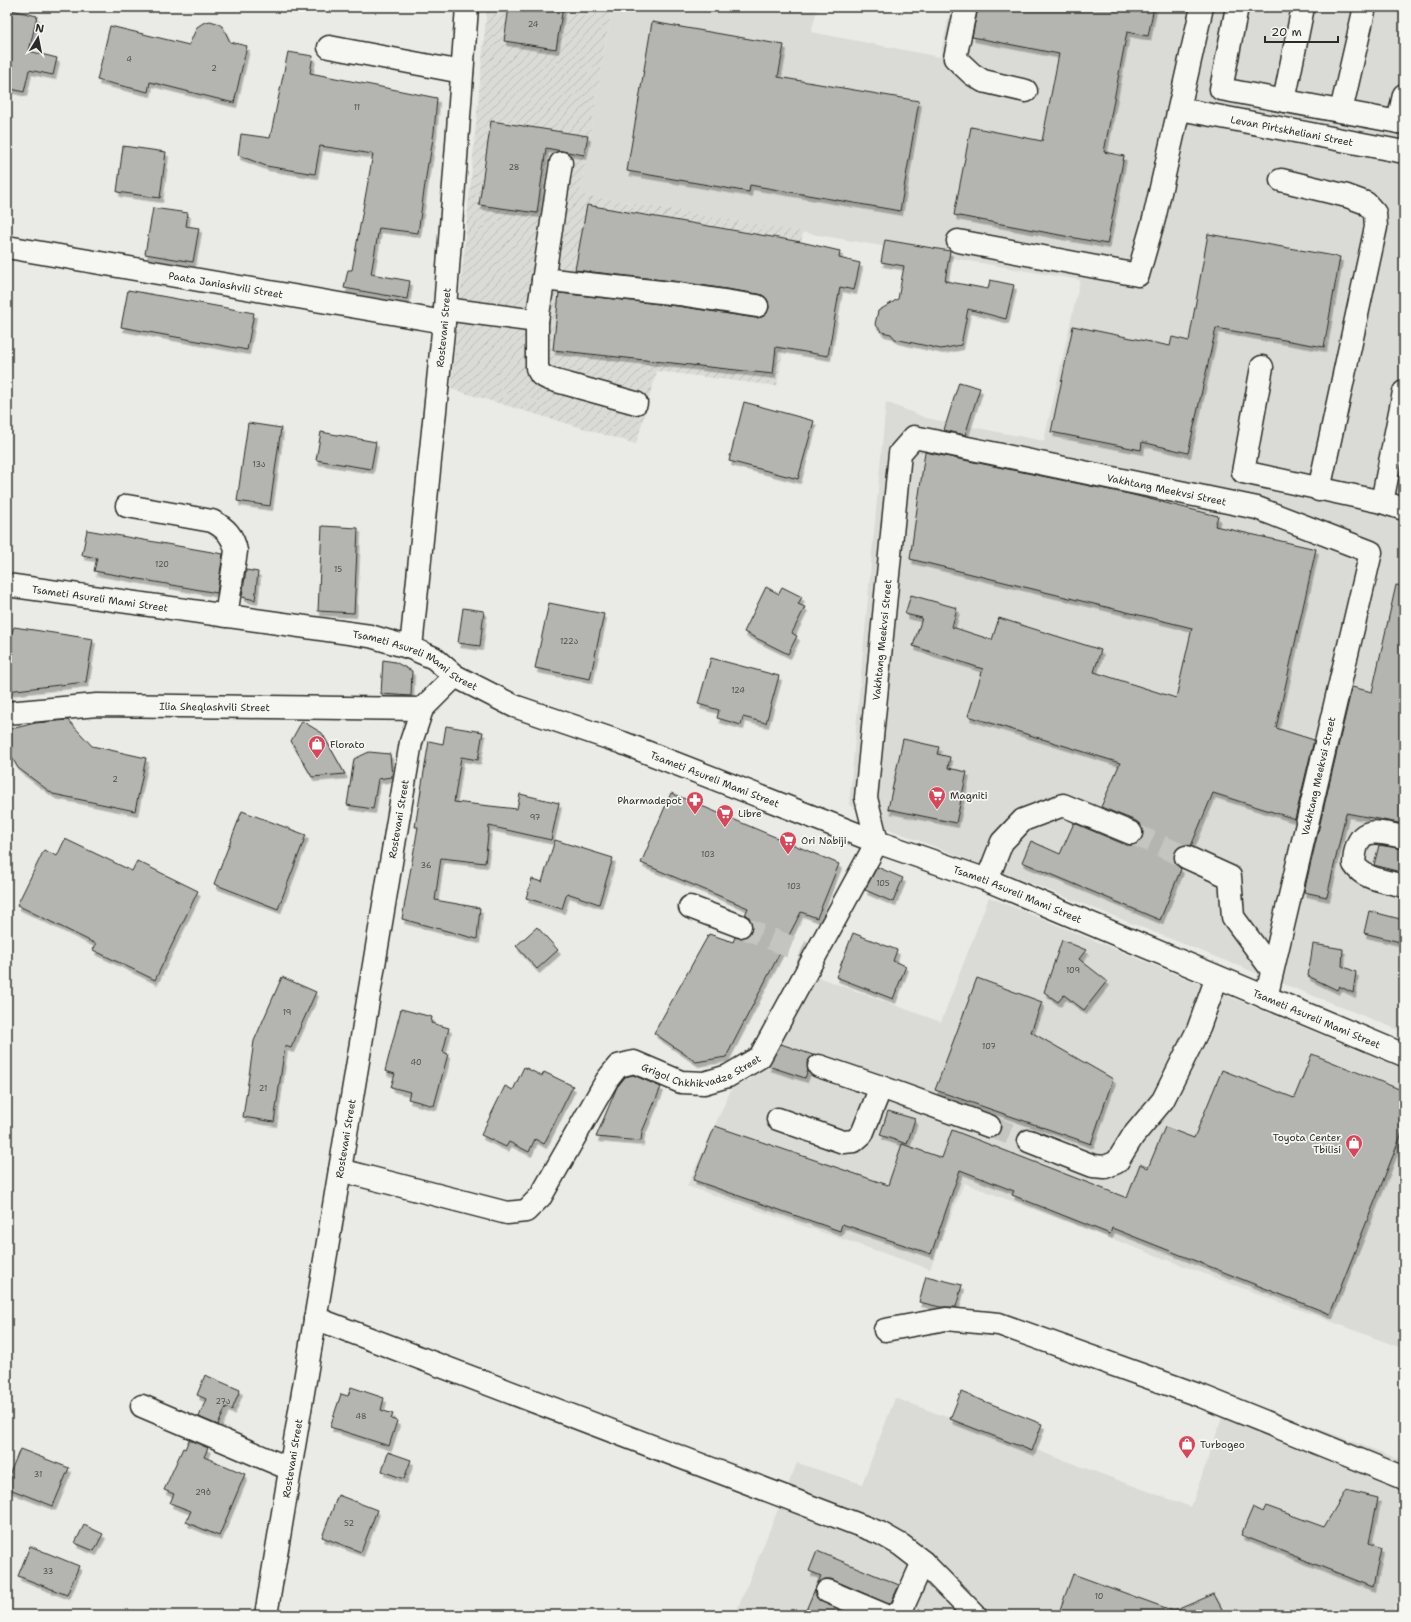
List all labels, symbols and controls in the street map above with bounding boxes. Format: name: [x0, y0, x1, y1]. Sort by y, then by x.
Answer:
north arrow: [18, 18, 58, 58]
scale bar: [1265, 18, 1338, 44]
house number: 24: [528, 19, 539, 30]
text: N: [34, 21, 46, 37]
text: 20 m: [1271, 24, 1302, 40]
house number: 4: [126, 54, 132, 65]
house number: 2: [211, 63, 217, 74]
house number: 11: [354, 102, 360, 113]
street label: Levan Pirtskheliani Street: [1229, 113, 1354, 149]
house number: 28: [509, 162, 519, 173]
street label: Paata Janiashvili Street: [167, 269, 284, 301]
street label: Rostevani Street: [433, 287, 453, 368]
house number: 13ა: [253, 459, 265, 470]
street label: Vakhtang Meekvsi Street: [1106, 471, 1228, 509]
house number: 120: [155, 559, 169, 570]
house number: 15: [334, 564, 342, 575]
street label: Vakhtang Meekvsi Street: [870, 579, 895, 701]
street label: Tsameti Asureli Mami Street: [31, 583, 169, 615]
street label: Tsameti Asureli Mami Street: [352, 628, 480, 693]
house number: 122ა: [560, 636, 578, 647]
house number: 124: [731, 685, 745, 696]
street label: Ilia Sheqlashvili Street: [159, 700, 270, 714]
street label: Vakhtang Meekvsi Street: [1298, 715, 1338, 837]
shop icon: Florato: [307, 734, 327, 759]
place label: Florato: [330, 738, 364, 751]
street label: Tsameti Asureli Mami Street: [648, 748, 781, 810]
house number: 2: [112, 774, 118, 785]
street label: Rostevani Street: [386, 778, 412, 860]
supermarket icon: Magniti: [927, 785, 947, 810]
place label: Magniti: [950, 789, 988, 802]
pharmacy icon: Pharmadepot: [685, 790, 705, 815]
place label: Pharmadepot: [617, 794, 682, 807]
supermarket icon: Libre: [715, 803, 735, 828]
place label: Libre: [738, 807, 762, 820]
house number: 97: [530, 812, 541, 823]
supermarket icon: Ori Nabiji: [778, 830, 798, 855]
place label: Ori Nabiji: [801, 834, 847, 847]
house number: 103: [701, 849, 715, 860]
house number: 36: [421, 860, 432, 871]
street label: Tsameti Asureli Mami Street: [952, 863, 1084, 926]
house number: 105: [876, 878, 890, 889]
house number: 103: [787, 881, 801, 892]
house number: 109: [1066, 965, 1080, 976]
street label: Tsameti Asureli Mami Street: [1251, 986, 1382, 1051]
house number: 19: [283, 1007, 291, 1018]
house number: 107: [982, 1041, 996, 1052]
street label: Grigol Chkhikvadze Street: [639, 1052, 763, 1090]
house number: 40: [410, 1057, 422, 1068]
house number: 21: [259, 1083, 267, 1094]
street label: Rostevani Street: [333, 1098, 359, 1179]
place label: Toyota Center Tbilisi: [1273, 1131, 1341, 1156]
shop icon: Toyota Center Tbilisi: [1344, 1133, 1364, 1158]
house number: 27ა: [215, 1396, 231, 1407]
house number: 48: [355, 1411, 367, 1422]
street label: Rostevani Street: [280, 1418, 306, 1499]
shop icon: Turbogeo: [1177, 1434, 1197, 1459]
place label: Turbogeo: [1200, 1438, 1245, 1451]
house number: 31: [34, 1469, 42, 1480]
house number: 29ბ: [195, 1487, 211, 1498]
house number: 52: [344, 1518, 354, 1529]
house number: 33: [43, 1566, 53, 1577]
house number: 10: [1095, 1591, 1103, 1602]

